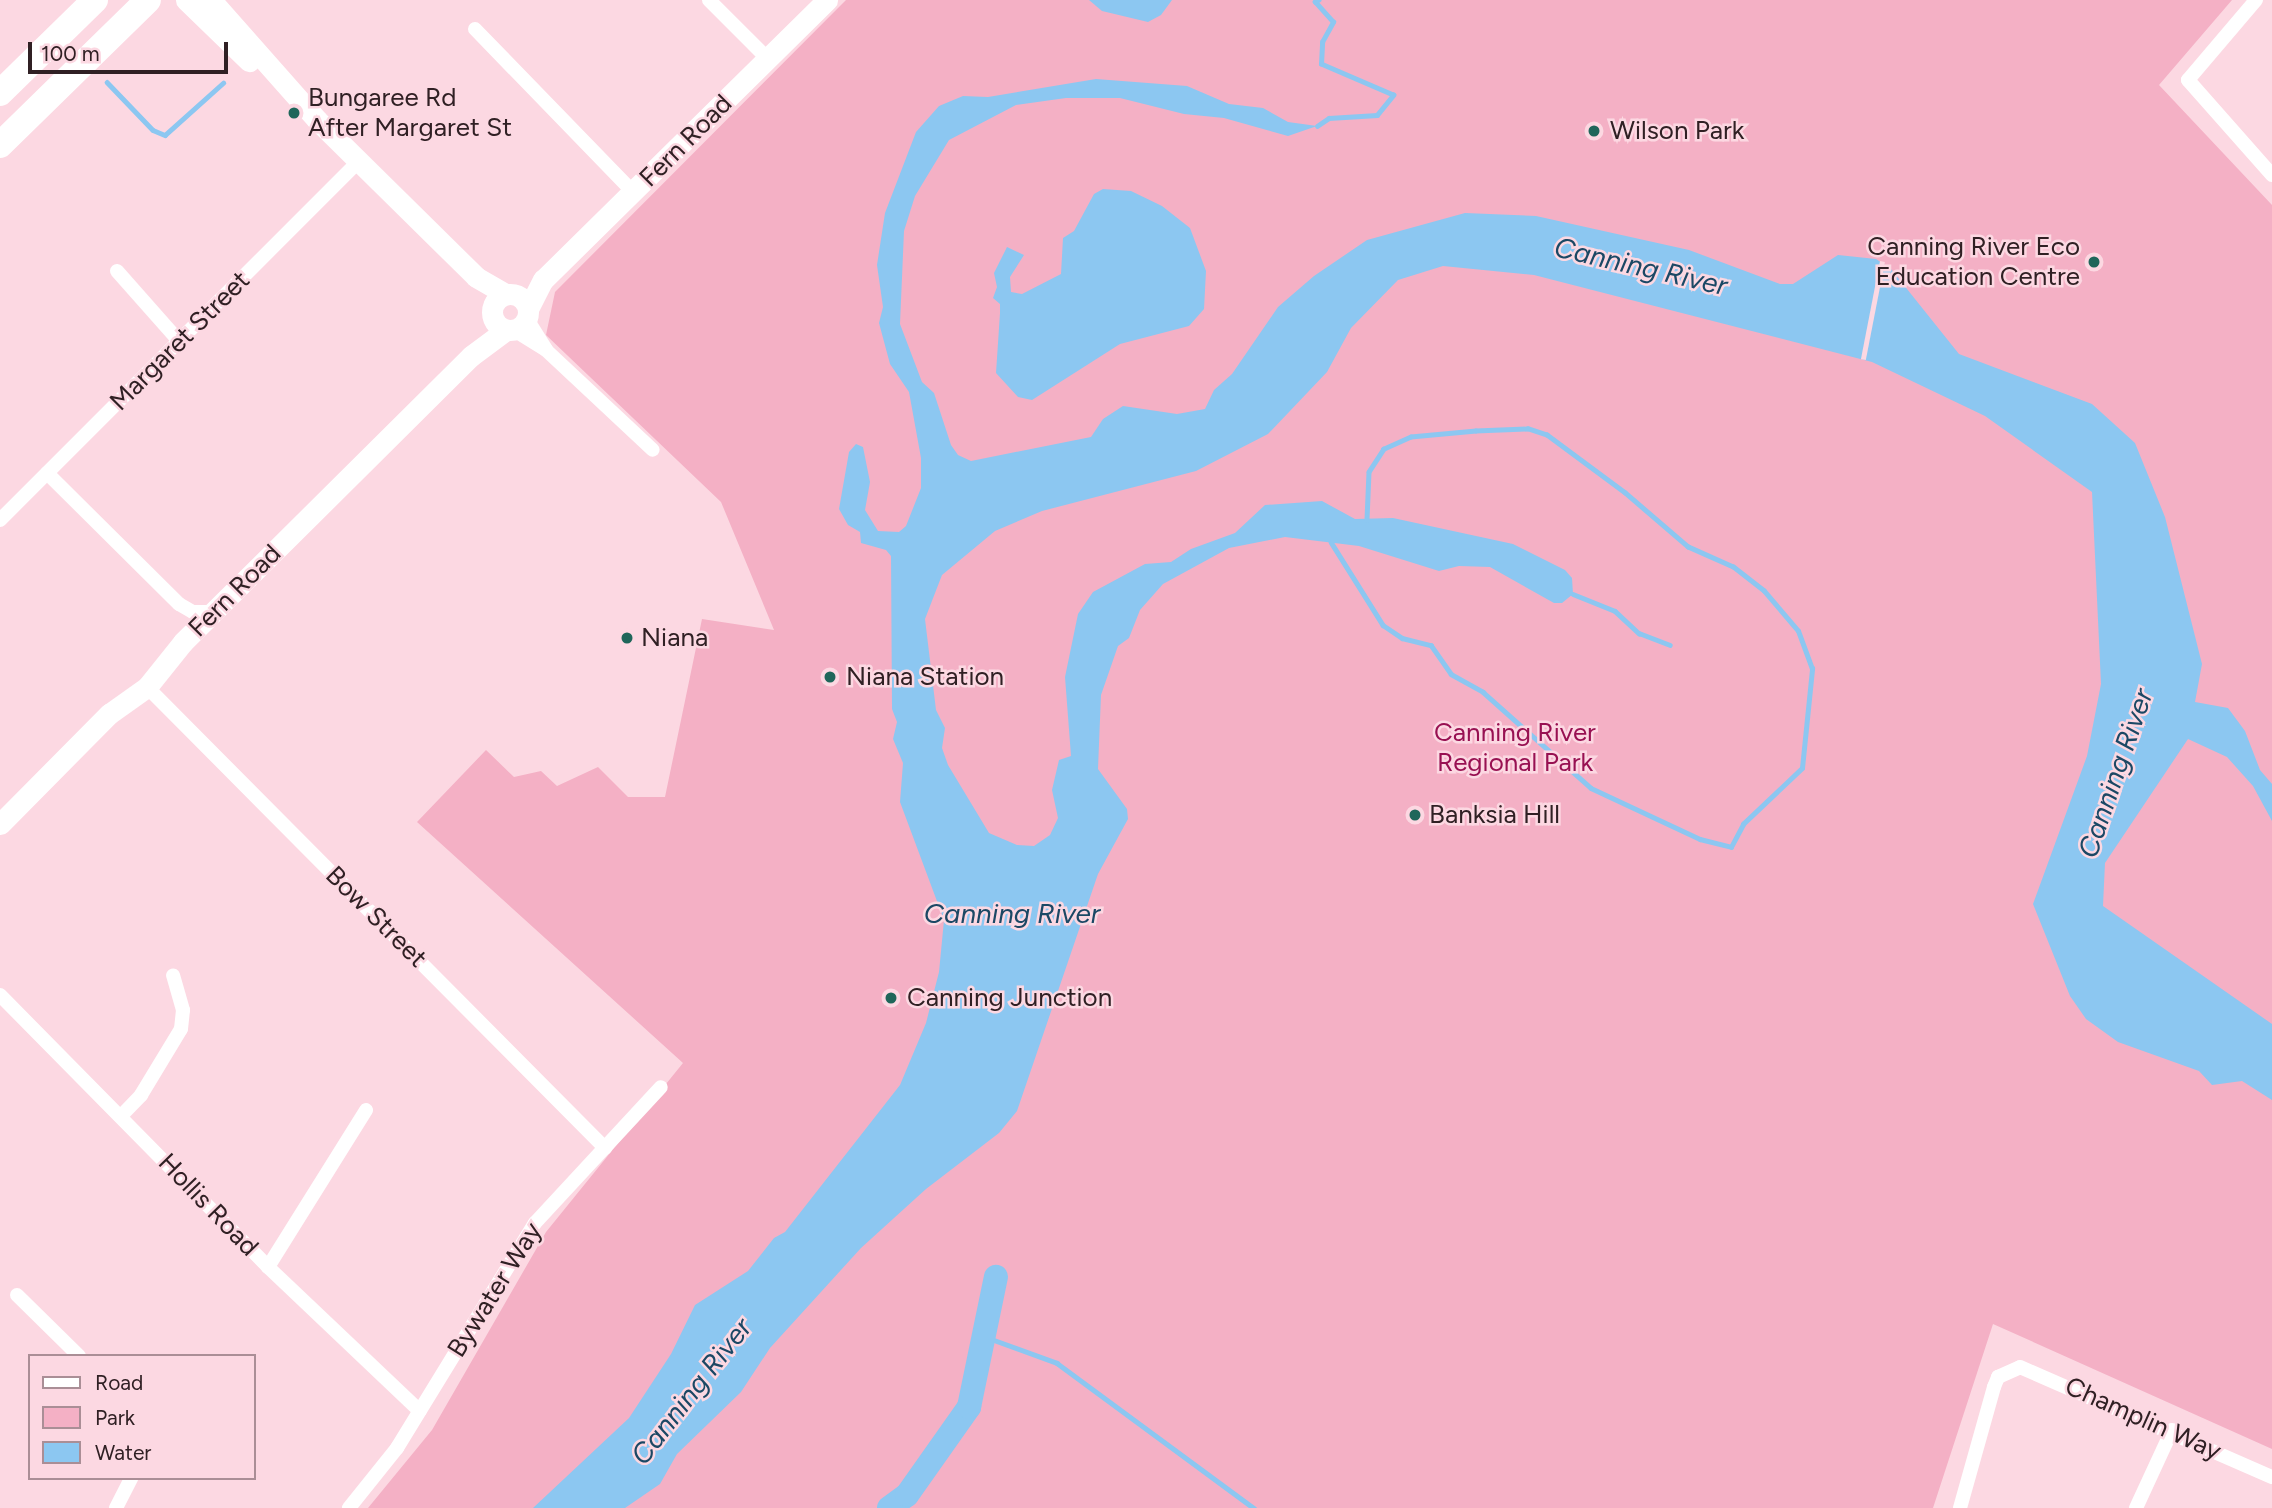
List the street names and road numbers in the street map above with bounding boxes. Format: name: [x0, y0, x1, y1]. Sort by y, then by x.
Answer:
street label: Fern Road: [633, 88, 739, 194]
street label: Margaret Street: [104, 265, 256, 417]
street label: Fern Road: [182, 538, 288, 644]
street label: Bow Street: [319, 860, 433, 974]
street label: Hollis Road: [151, 1147, 265, 1263]
street label: Bywater Way: [441, 1217, 549, 1363]
street label: Champlin Way: [2060, 1371, 2226, 1467]

